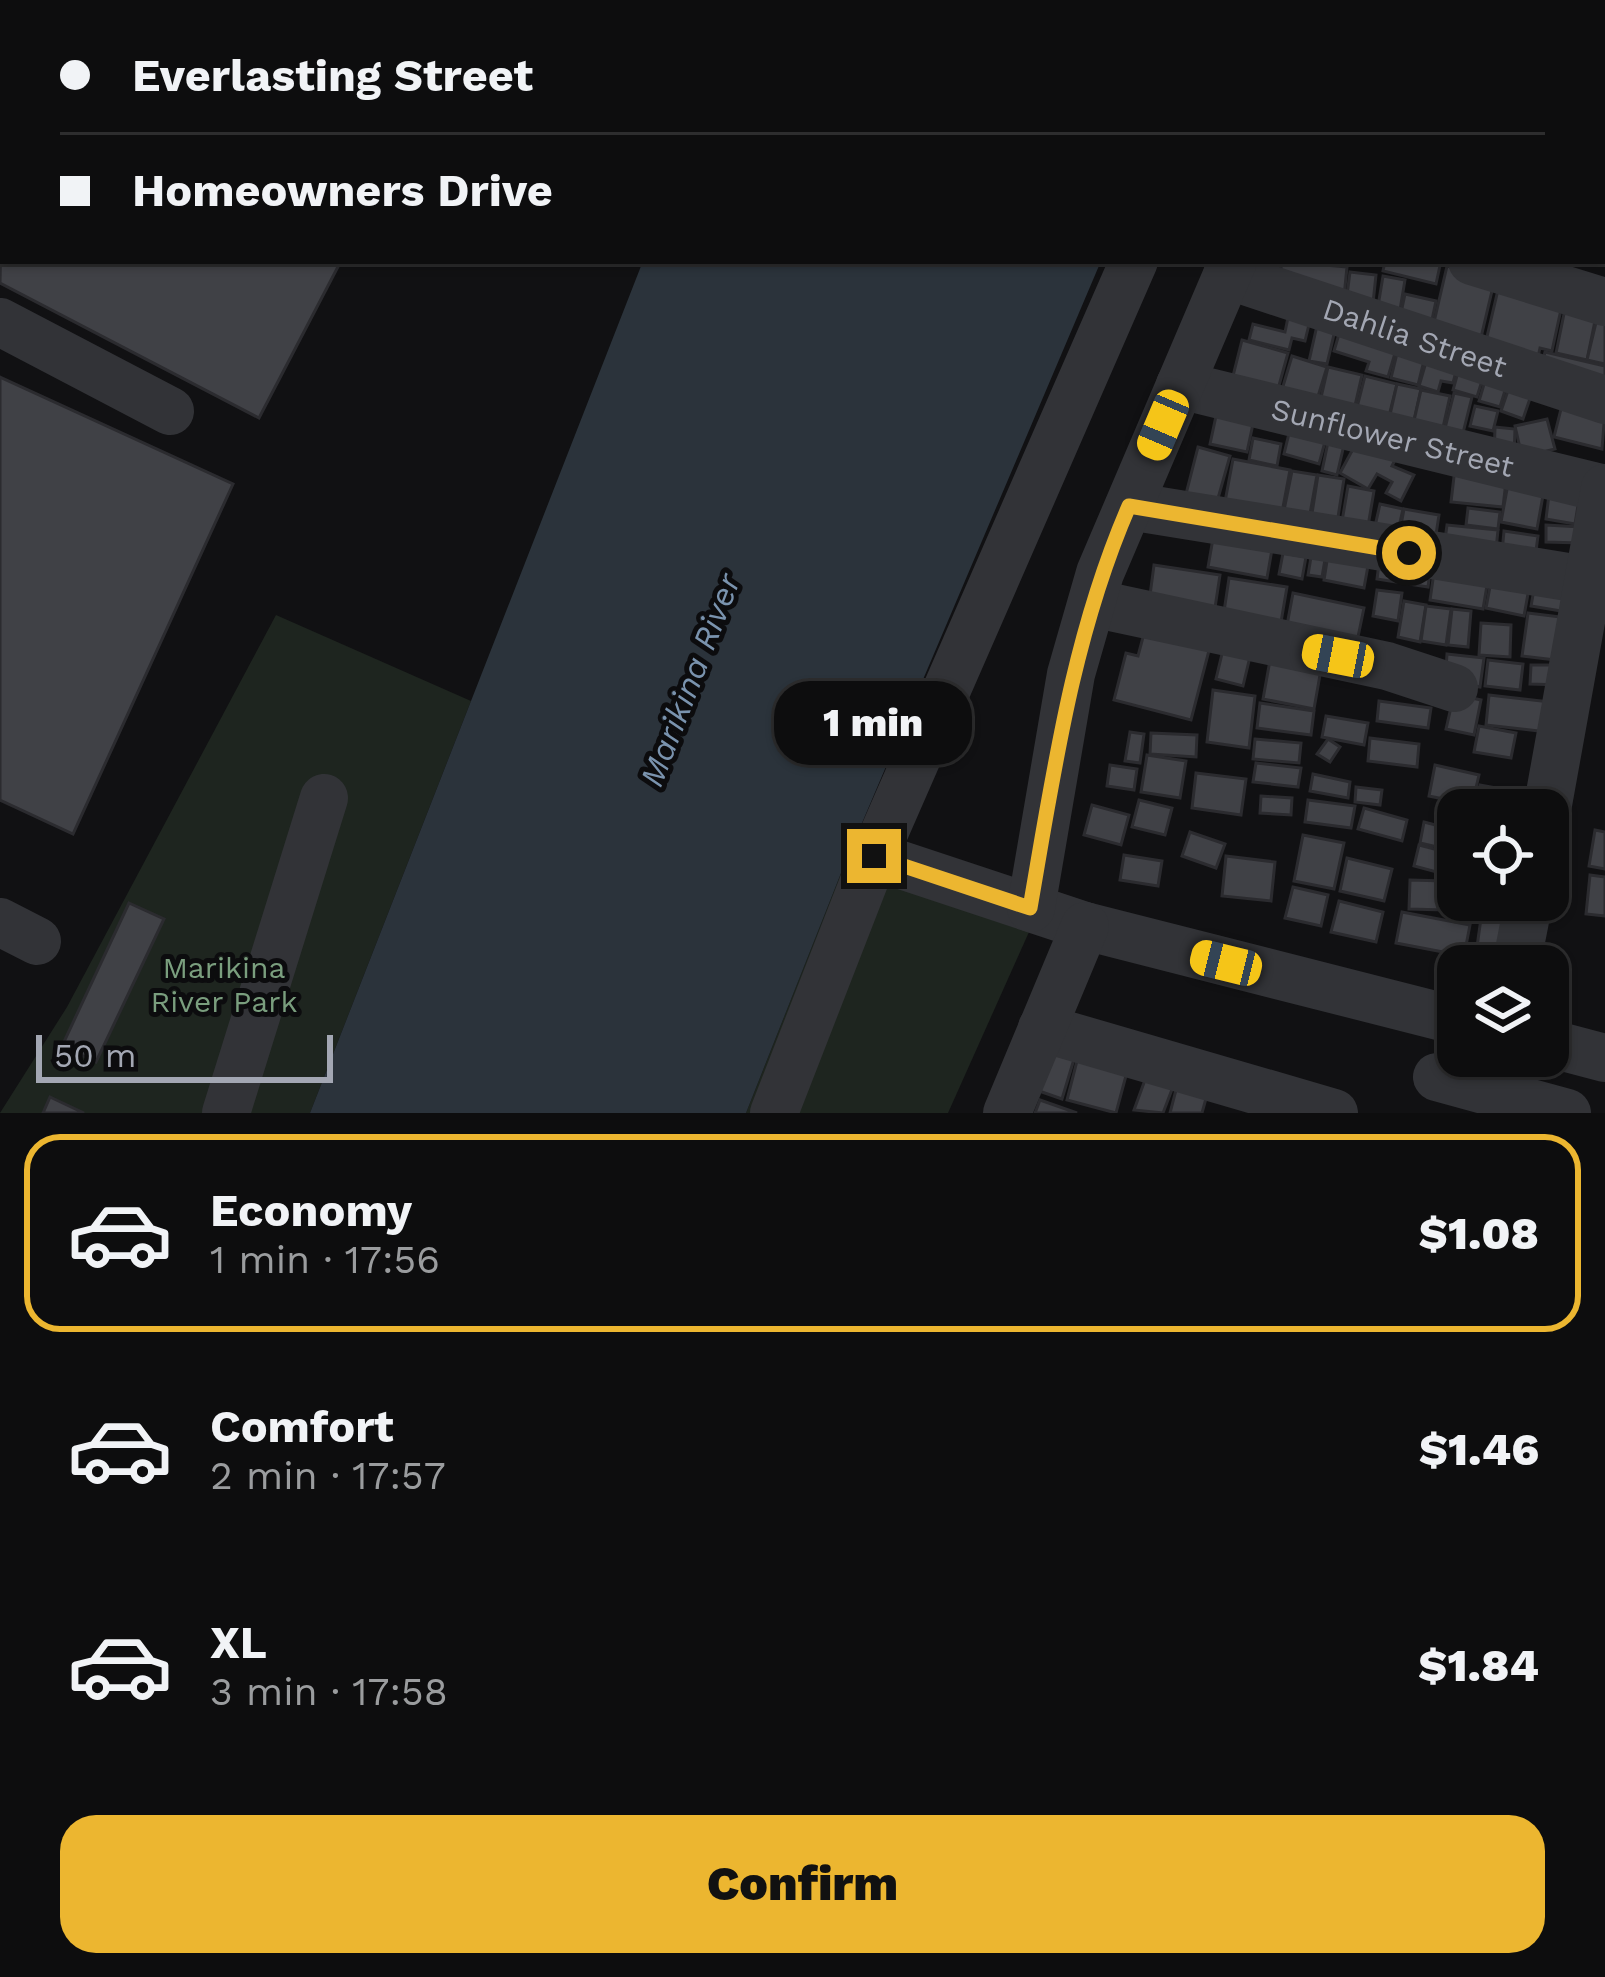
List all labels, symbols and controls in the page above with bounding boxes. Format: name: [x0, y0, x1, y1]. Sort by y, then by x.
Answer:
text: Everlasting Street: [132, 49, 533, 102]
text: Homeowners Drive: [132, 164, 553, 217]
street label: Dahlia Street: [1319, 291, 1512, 384]
car: [1132, 385, 1194, 465]
street label: Sunflower Street: [1268, 391, 1518, 484]
route start: [1382, 526, 1436, 580]
water label: Marikina River: [632, 567, 749, 792]
car: [1299, 631, 1377, 681]
callout: 1 min: [775, 682, 973, 766]
text: 1 min: [823, 700, 923, 745]
map controls: [1437, 789, 1569, 1077]
button: locate: [1437, 789, 1569, 921]
route end: [847, 829, 901, 883]
car: [1187, 937, 1265, 989]
button: layers: [1437, 945, 1569, 1077]
park label: Marikina River Park: [151, 950, 298, 1019]
scale bar: [36, 1029, 333, 1082]
text: 50 m: [54, 1036, 136, 1075]
icon: car: [66, 1179, 174, 1287]
text: Economy: [210, 1184, 412, 1237]
text: $1.08: [1419, 1207, 1539, 1260]
text: 1 min · 17:56: [210, 1237, 440, 1282]
icon: car: [66, 1395, 174, 1503]
text: Comfort: [210, 1400, 394, 1453]
text: $1.46: [1419, 1423, 1539, 1476]
text: 2 min · 17:57: [210, 1453, 446, 1498]
icon: car: [66, 1611, 174, 1719]
text: XL: [210, 1616, 267, 1669]
text: $1.84: [1418, 1639, 1539, 1692]
text: 3 min · 17:58: [210, 1669, 448, 1714]
button: Confirm: [60, 1815, 1545, 1953]

